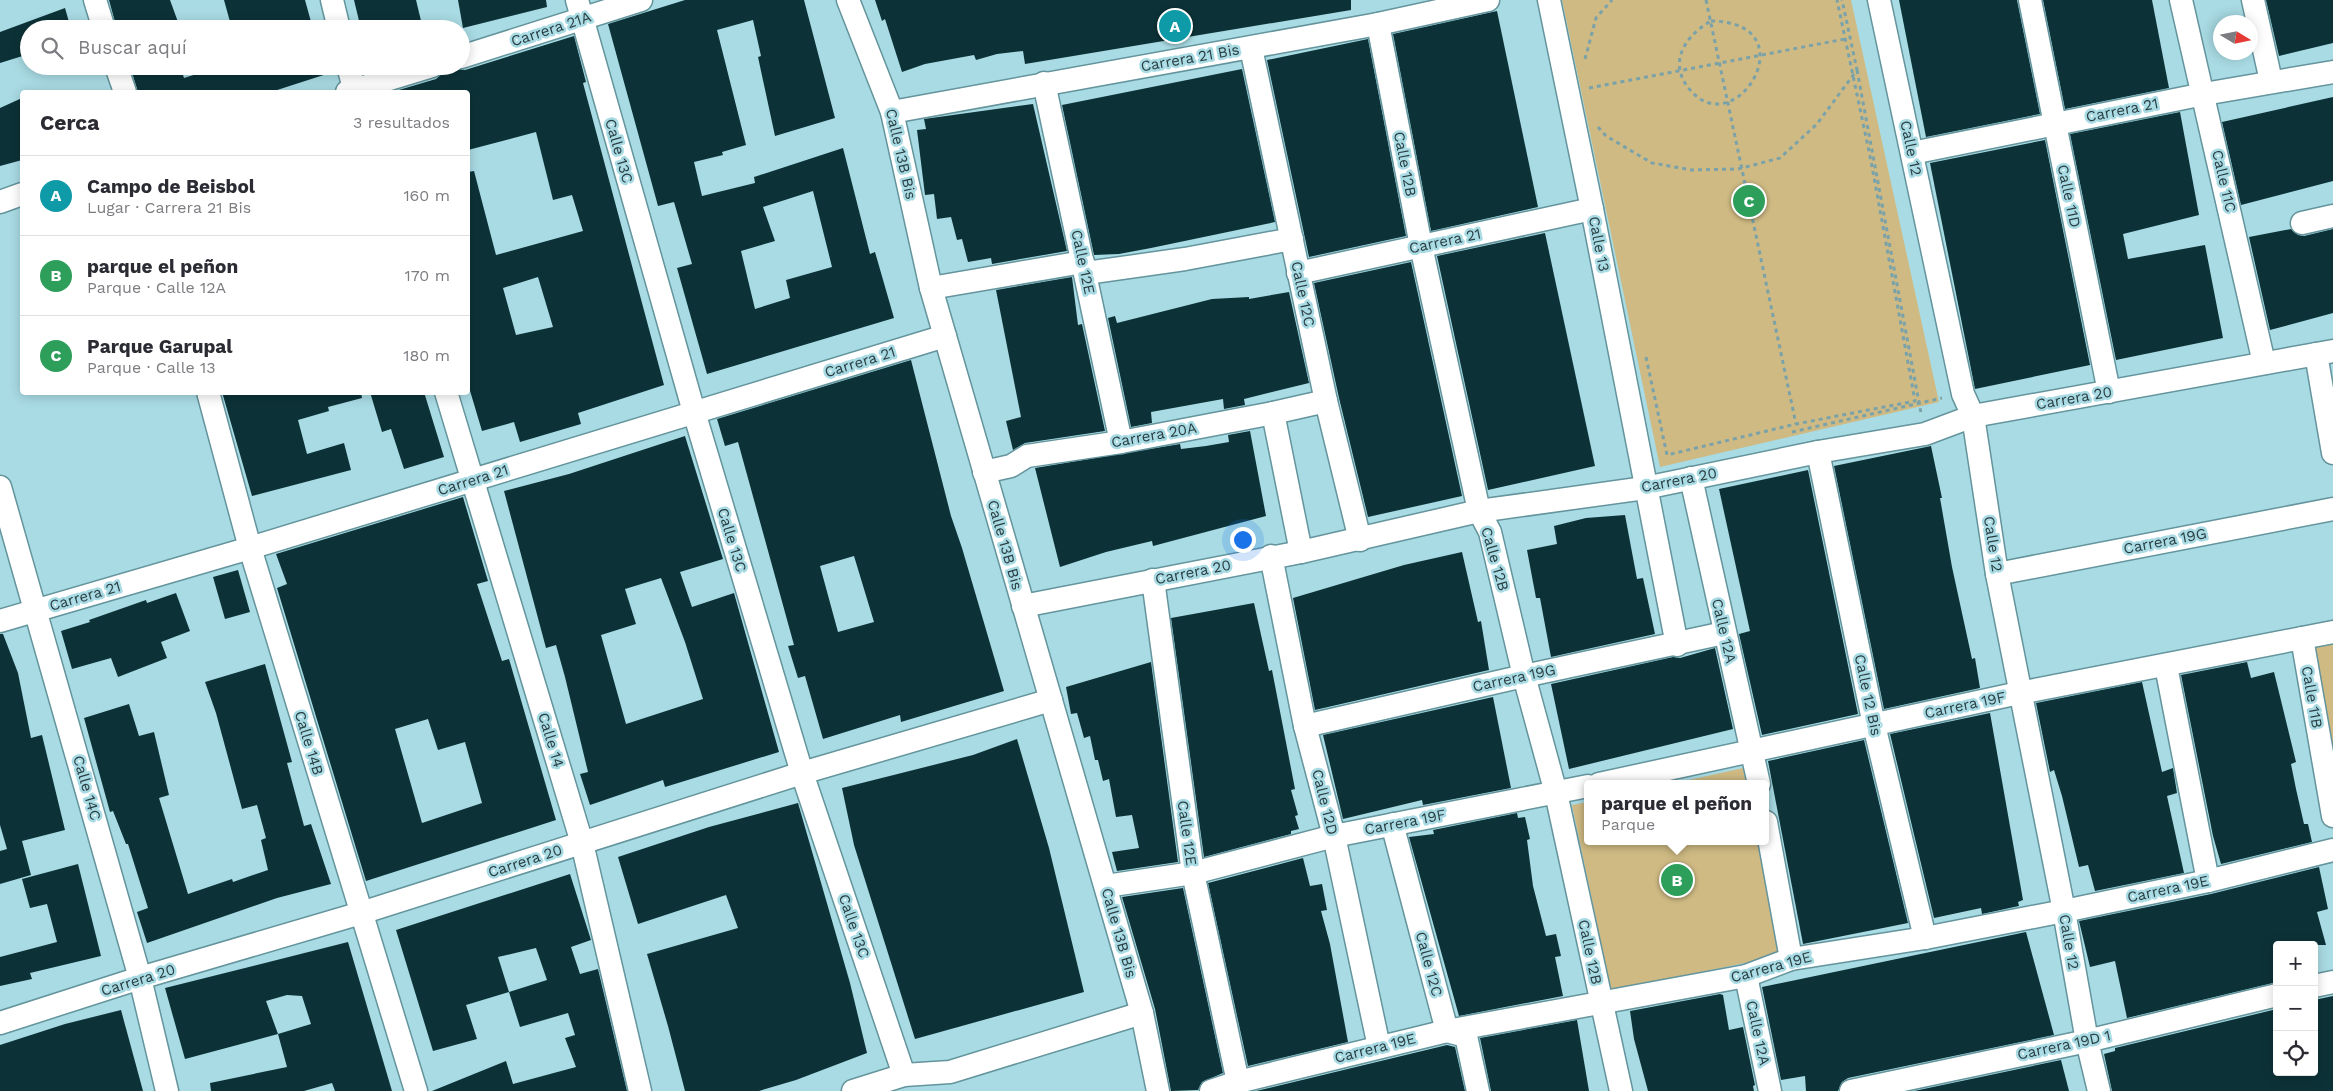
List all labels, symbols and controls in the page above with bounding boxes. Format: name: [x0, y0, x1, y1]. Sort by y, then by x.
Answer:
pin: A: [1159, 7, 1191, 45]
street label: Carrera 21A: [509, 8, 593, 50]
north arrow: [2213, 15, 2258, 60]
search box: [20, 20, 470, 75]
icon: search: [38, 34, 66, 62]
text: Buscar aquí: [78, 36, 187, 59]
street label: Carrera 21 Bis: [1139, 40, 1241, 76]
street label: Carrera 21: [2084, 94, 2160, 126]
street label: Calle 13B Bis: [882, 107, 920, 201]
text: Cerca: [40, 110, 99, 135]
text: 3 resultados: [353, 113, 450, 132]
street label: Calle 13C: [601, 117, 637, 185]
street label: Calle 12: [1896, 119, 1926, 177]
street label: Calle 12B: [1390, 130, 1420, 198]
street label: Calle 11C: [2208, 148, 2240, 214]
street label: Calle 11D: [2054, 163, 2084, 229]
text: Campo de Beisbol: [87, 175, 255, 198]
pin: C: [1733, 182, 1765, 220]
text: A: [51, 186, 61, 205]
text: 160 m: [403, 186, 450, 205]
text: Lugar · Carrera 21 Bis: [87, 198, 251, 217]
street label: Calle 13: [1585, 215, 1613, 273]
street label: Carrera 21: [1407, 225, 1483, 257]
street label: Calle 12E: [1067, 228, 1099, 296]
text: parque el peñon: [87, 255, 238, 278]
street label: Calle 12C: [1287, 260, 1319, 328]
text: B: [51, 266, 61, 285]
text: 170 m: [404, 266, 450, 285]
text: Parque · Calle 12A: [87, 278, 226, 297]
text: Parque Garupal: [87, 335, 233, 358]
street label: Carrera 21: [822, 343, 898, 381]
text: C: [51, 346, 61, 365]
text: 180 m: [403, 346, 450, 365]
text: Parque · Calle 13: [87, 358, 216, 377]
street label: Carrera 20: [2035, 382, 2113, 414]
street label: Carrera 20A: [1110, 419, 1198, 451]
street label: Carrera 21: [435, 461, 511, 499]
street label: Carrera 20: [1640, 464, 1718, 496]
street label: Calle 13B Bis: [984, 498, 1026, 592]
street label: Calle 13C: [714, 506, 750, 574]
street label: Calle 12: [1980, 515, 2006, 573]
street label: Carrera 19G: [2122, 524, 2208, 558]
street label: Calle 12B: [1477, 525, 1513, 593]
your location: [1230, 527, 1256, 553]
street label: Carrera 20: [1154, 556, 1232, 588]
street label: Carrera 21: [47, 577, 123, 615]
street label: Calle 12A: [1708, 597, 1740, 665]
street label: Calle 12 Bis: [1851, 653, 1885, 737]
street label: Carrera 19G: [1471, 660, 1557, 696]
street label: Calle 11B: [2298, 664, 2326, 730]
street label: Carrera 19F: [1923, 688, 2007, 722]
street label: Calle 14B: [291, 709, 327, 777]
street label: Calle 14: [534, 710, 568, 770]
street label: Calle 14C: [69, 753, 105, 823]
street label: Calle 12D: [1308, 767, 1342, 837]
popup: [1584, 780, 1769, 845]
text: parque el peñon: [1601, 792, 1752, 815]
street label: Calle 12E: [1174, 799, 1200, 867]
street label: Carrera 19F: [1363, 805, 1447, 839]
text: Parque: [1601, 815, 1655, 834]
street label: Carrera 20: [486, 841, 564, 881]
pin: B: [1661, 861, 1693, 899]
street label: Carrera 19E: [2126, 872, 2210, 906]
street label: Calle 13B Bis: [1098, 886, 1140, 980]
street label: Calle 13C: [835, 892, 873, 960]
street label: Calle 12: [2055, 913, 2083, 971]
street label: Calle 12B: [1574, 918, 1606, 986]
street label: Calle 12C: [1412, 930, 1446, 998]
map controls: [2273, 941, 2318, 1076]
button: +: [2273, 941, 2318, 986]
street label: Carrera 19E: [1729, 948, 1813, 986]
street label: Carrera 20: [99, 960, 177, 1000]
button: −: [2273, 986, 2318, 1031]
street label: Calle 12A: [1742, 999, 1774, 1067]
street label: Carrera 19D 1: [2016, 1026, 2112, 1064]
street label: Carrera 19E: [1333, 1029, 1417, 1067]
button: locate: [2273, 1031, 2318, 1076]

